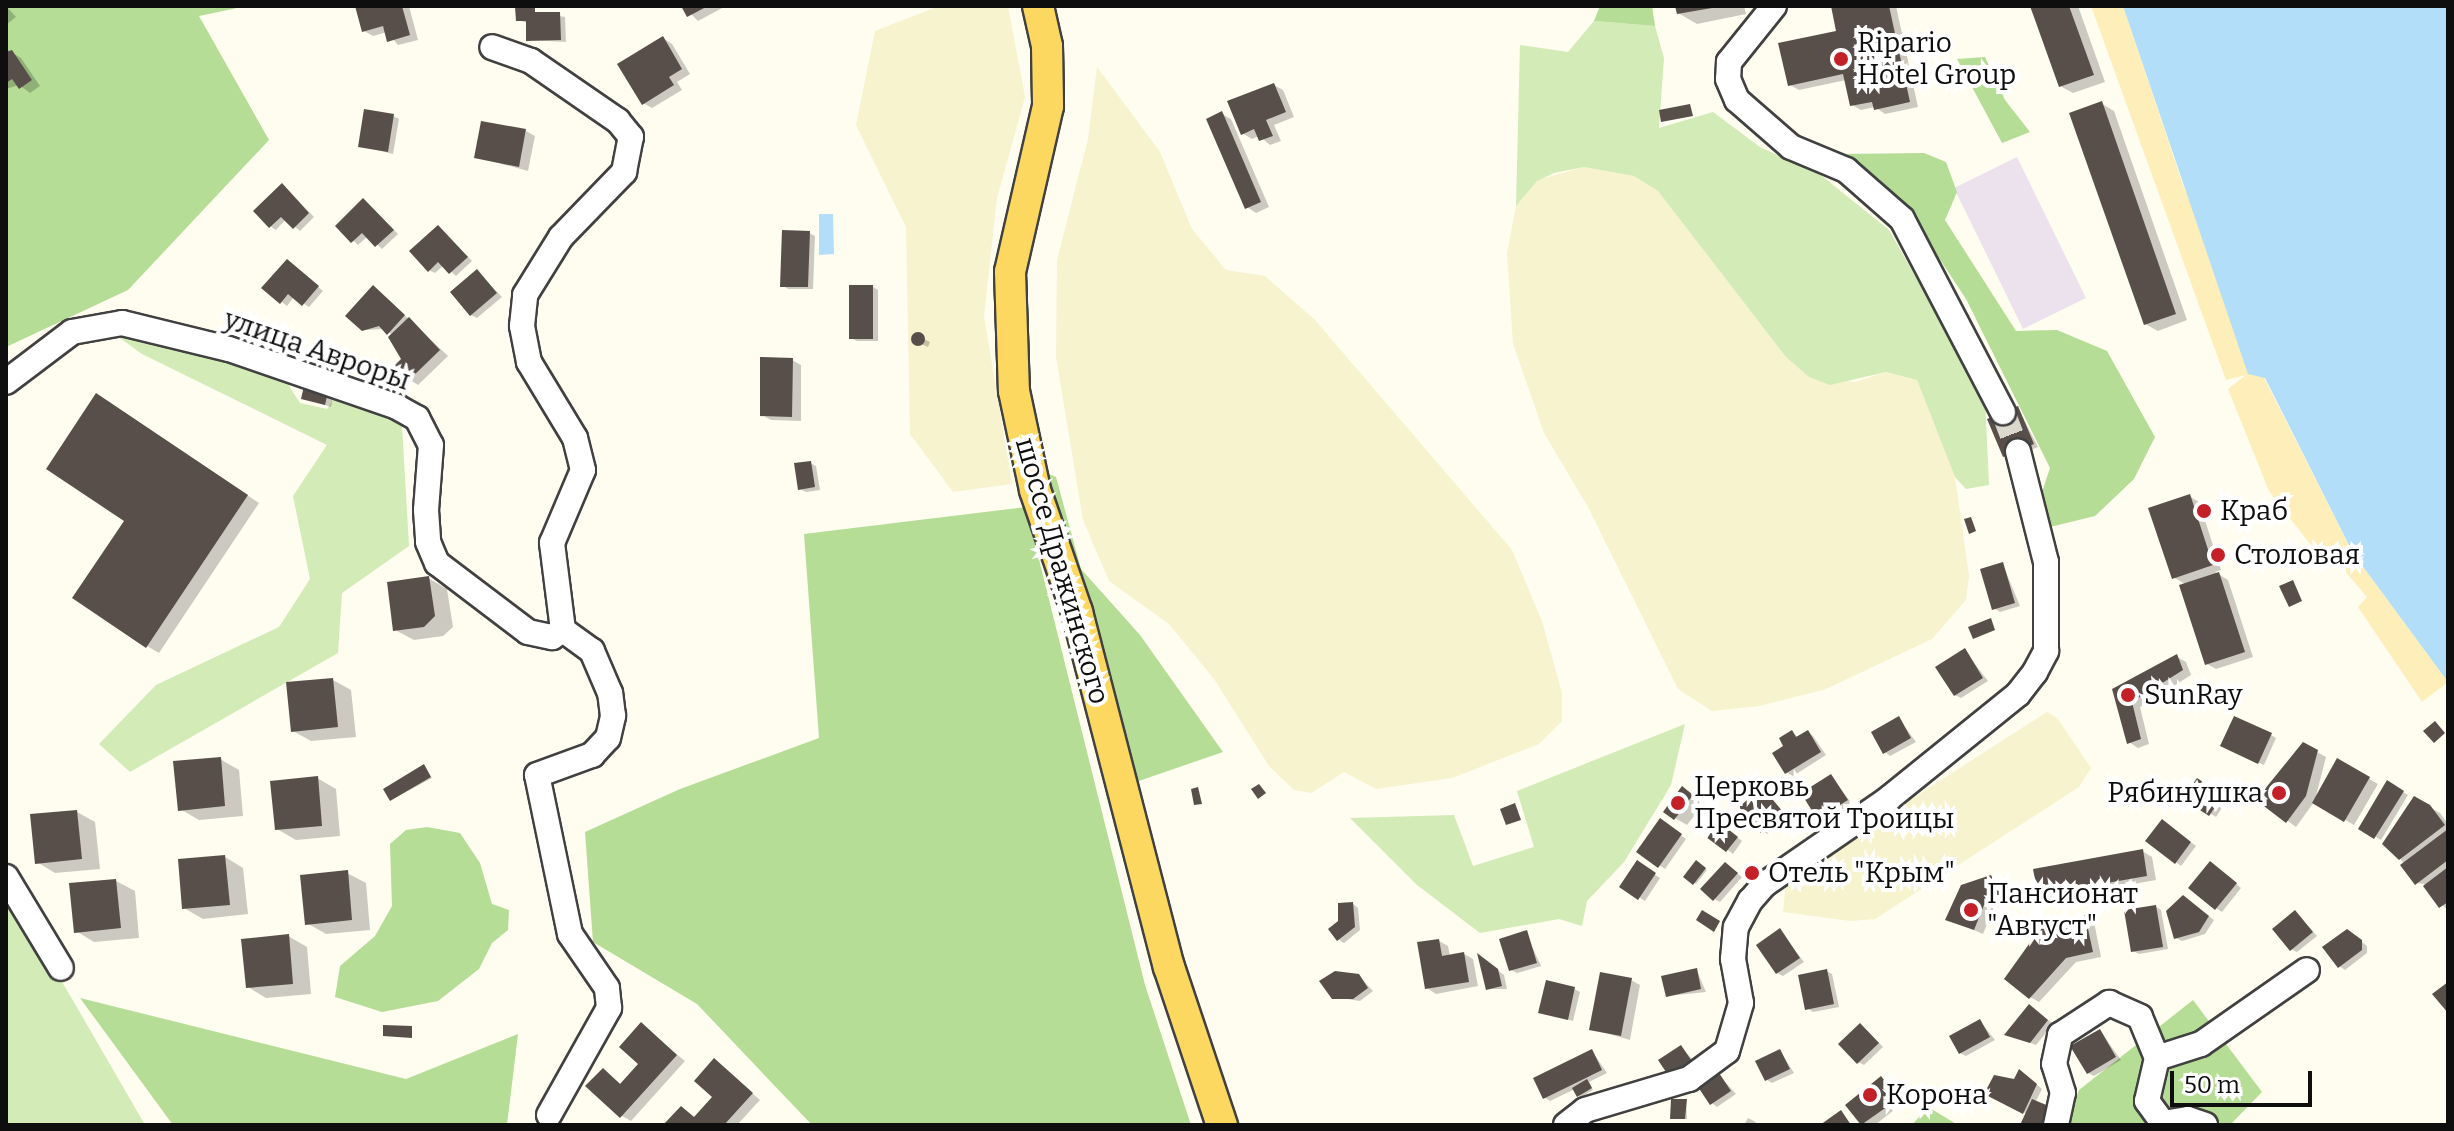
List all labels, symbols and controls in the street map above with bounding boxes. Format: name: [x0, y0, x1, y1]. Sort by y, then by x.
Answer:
place label: Ripario Hotel Group: [1857, 26, 2016, 92]
marker: Ripario Hotel Group: [1832, 50, 1850, 68]
street label: улица Авроры: [219, 302, 415, 398]
street label: шоссе Дражинского: [1008, 434, 1116, 708]
place label: Краб: [2220, 494, 2288, 528]
marker: Краб: [2195, 502, 2213, 520]
place label: Столовая: [2234, 538, 2360, 572]
marker: Столовая: [2209, 546, 2227, 564]
place label: SunRay: [2144, 678, 2243, 712]
marker: SunRay: [2119, 686, 2137, 704]
place label: Церковь Пресвятой Троицы: [1694, 770, 1954, 836]
place label: Рябинушка: [2107, 776, 2263, 810]
marker: Рябинушка: [2270, 784, 2288, 802]
marker: Церковь Пресвятой Троицы: [1669, 794, 1687, 812]
place label: Отель "Крым": [1768, 856, 1955, 890]
marker: Отель "Крым": [1743, 864, 1761, 882]
place label: Пансионат "Август": [1987, 877, 2138, 943]
marker: Пансионат "Август": [1962, 901, 1980, 919]
scale bar: [2174, 1055, 2316, 1105]
text: 50 m: [2184, 1071, 2240, 1099]
place label: Корона: [1886, 1078, 1987, 1112]
marker: Корона: [1861, 1086, 1879, 1104]

